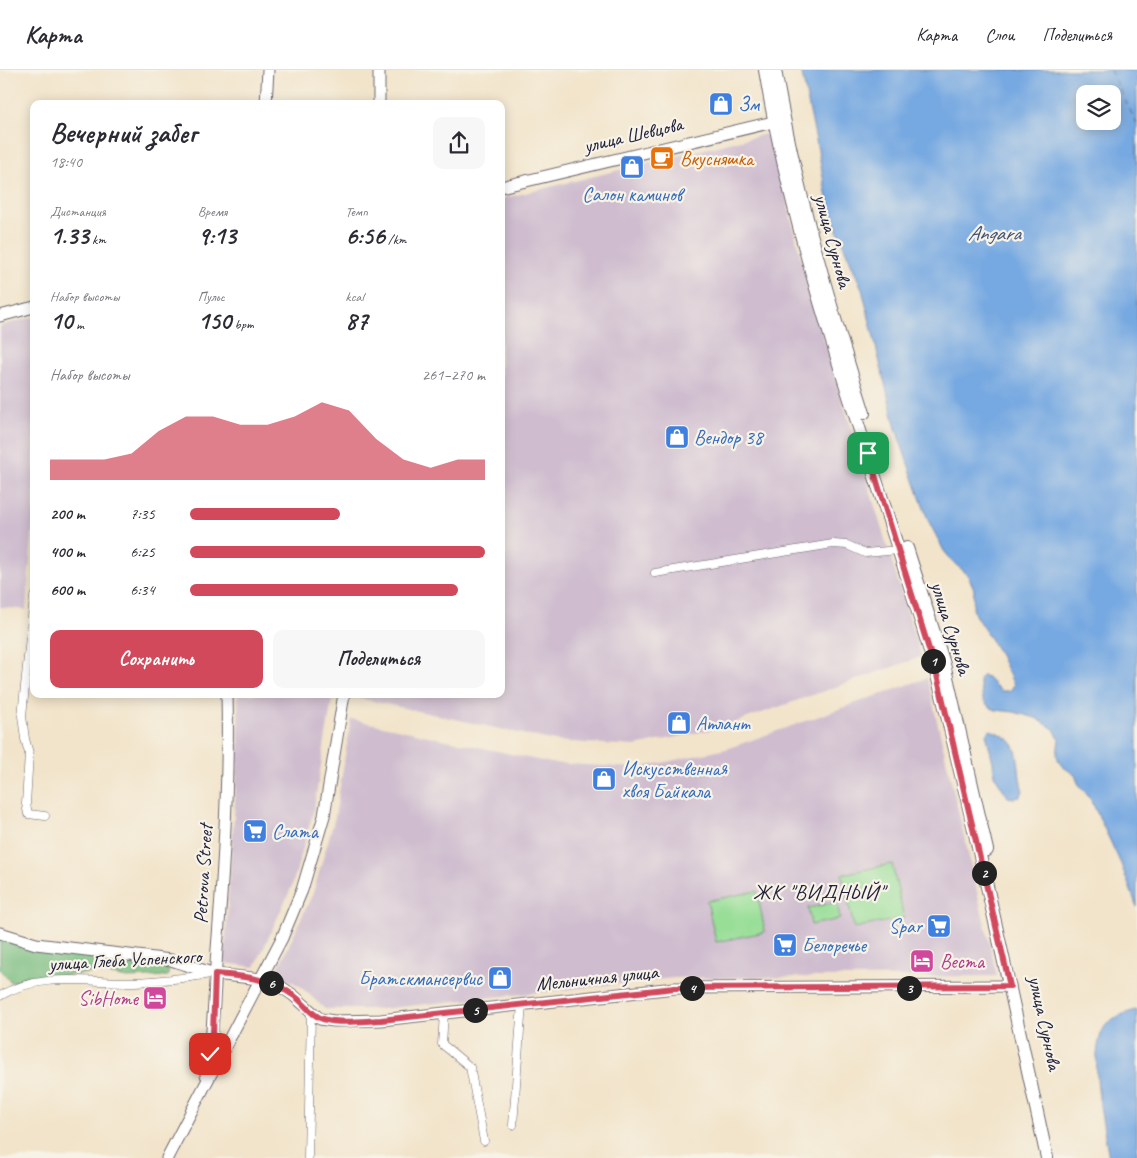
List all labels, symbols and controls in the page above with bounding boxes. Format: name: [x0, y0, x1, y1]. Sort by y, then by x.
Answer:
text: Карта: [25, 20, 82, 50]
text: Карта: [916, 24, 957, 46]
text: Слои: [985, 24, 1014, 46]
text: Поделиться: [1042, 24, 1112, 46]
map controls: [1076, 85, 1121, 130]
button: layers: [1076, 85, 1121, 130]
shop icon: Зм: [708, 91, 734, 117]
place label: Зм: [738, 92, 761, 117]
street label: улица Шевцова: [580, 111, 687, 159]
text: Вечерний забег: [50, 115, 197, 150]
button: share: [433, 117, 485, 169]
cafe icon: Вкусняшка: [649, 145, 675, 171]
place label: Вкусняшка: [680, 146, 755, 171]
text: 18:40: [50, 152, 82, 172]
shop icon: Салон каминов: [619, 154, 645, 180]
place label: Салон каминов: [582, 182, 686, 207]
street label: улица Сурнова: [808, 190, 858, 292]
text: Дистанция: [50, 203, 106, 220]
text: Время: [198, 203, 227, 220]
text: Темп: [345, 203, 368, 220]
text: 1.33: [50, 220, 89, 252]
text: 9:13: [198, 220, 236, 252]
text: 6:56: [345, 220, 385, 252]
water label: Angara: [968, 220, 1023, 246]
text: km: [89, 231, 106, 248]
text: /km: [385, 231, 406, 248]
text: Набор высоты: [50, 288, 119, 305]
text: Пульс: [198, 288, 225, 305]
text: kcal: [345, 288, 364, 305]
text: 10: [50, 305, 73, 337]
text: 150: [198, 305, 231, 337]
text: 87: [345, 305, 368, 337]
text: m: [73, 316, 84, 333]
text: bpm: [231, 316, 254, 333]
text: Набор высоты: [50, 365, 129, 385]
text: 261–270 m: [422, 365, 485, 385]
shop icon: Вендор 38: [664, 424, 690, 450]
place label: Вендор 38: [694, 425, 765, 450]
pin: [847, 432, 889, 474]
icon: arrive: [854, 439, 882, 467]
text: 200 m: [50, 504, 85, 524]
text: 7:35: [130, 504, 155, 524]
text: 400 m: [50, 542, 85, 562]
text: 6:25: [130, 542, 155, 562]
street label: улица Сурнова: [925, 578, 978, 679]
text: 600 m: [50, 580, 85, 600]
text: 6:34: [130, 580, 155, 600]
button: Сохранить: [50, 630, 263, 688]
button: Поделиться: [273, 630, 485, 688]
pin: 1: [920, 648, 946, 674]
text: 1: [930, 653, 937, 670]
shop icon: Атлант: [666, 710, 692, 736]
place label: Атлант: [696, 711, 751, 736]
place label: Искусственная хвоя Байкала: [622, 756, 728, 804]
shop icon: Искусственная хвоя Байкала: [591, 766, 617, 792]
supermarket icon: Слата: [242, 818, 268, 844]
place label: Слата: [272, 819, 320, 844]
street label: Petrova Street: [188, 820, 218, 924]
pin: 2: [972, 860, 996, 886]
text: 2: [981, 865, 988, 882]
district label: ЖК "ВИДНЫЙ": [753, 879, 888, 905]
supermarket icon: Spar: [926, 913, 952, 939]
place label: Spar: [889, 914, 924, 939]
supermarket icon: Белоречье: [772, 932, 798, 958]
place label: Белоречье: [802, 933, 867, 958]
street label: улица Глеба Успенского: [47, 943, 204, 977]
hotel icon: Веста: [909, 948, 935, 974]
place label: Веста: [940, 949, 986, 974]
street label: Мельничная улица: [535, 959, 661, 997]
shop icon: Братскмансервис: [487, 965, 513, 991]
place label: Братскмансервис: [359, 966, 483, 991]
pin: 6: [258, 970, 284, 996]
street label: улица Сурнова: [1023, 972, 1068, 1074]
text: 6: [268, 975, 275, 992]
pin: 4: [680, 976, 704, 1000]
pin: 3: [896, 976, 922, 1000]
text: 4: [689, 980, 696, 997]
text: 3: [906, 980, 913, 997]
hotel icon: SibHome: [142, 985, 168, 1011]
place label: SibHome: [78, 986, 139, 1011]
pin: 5: [462, 998, 488, 1022]
text: 5: [472, 1002, 479, 1019]
pin: [189, 1033, 231, 1075]
icon: check: [196, 1040, 224, 1068]

